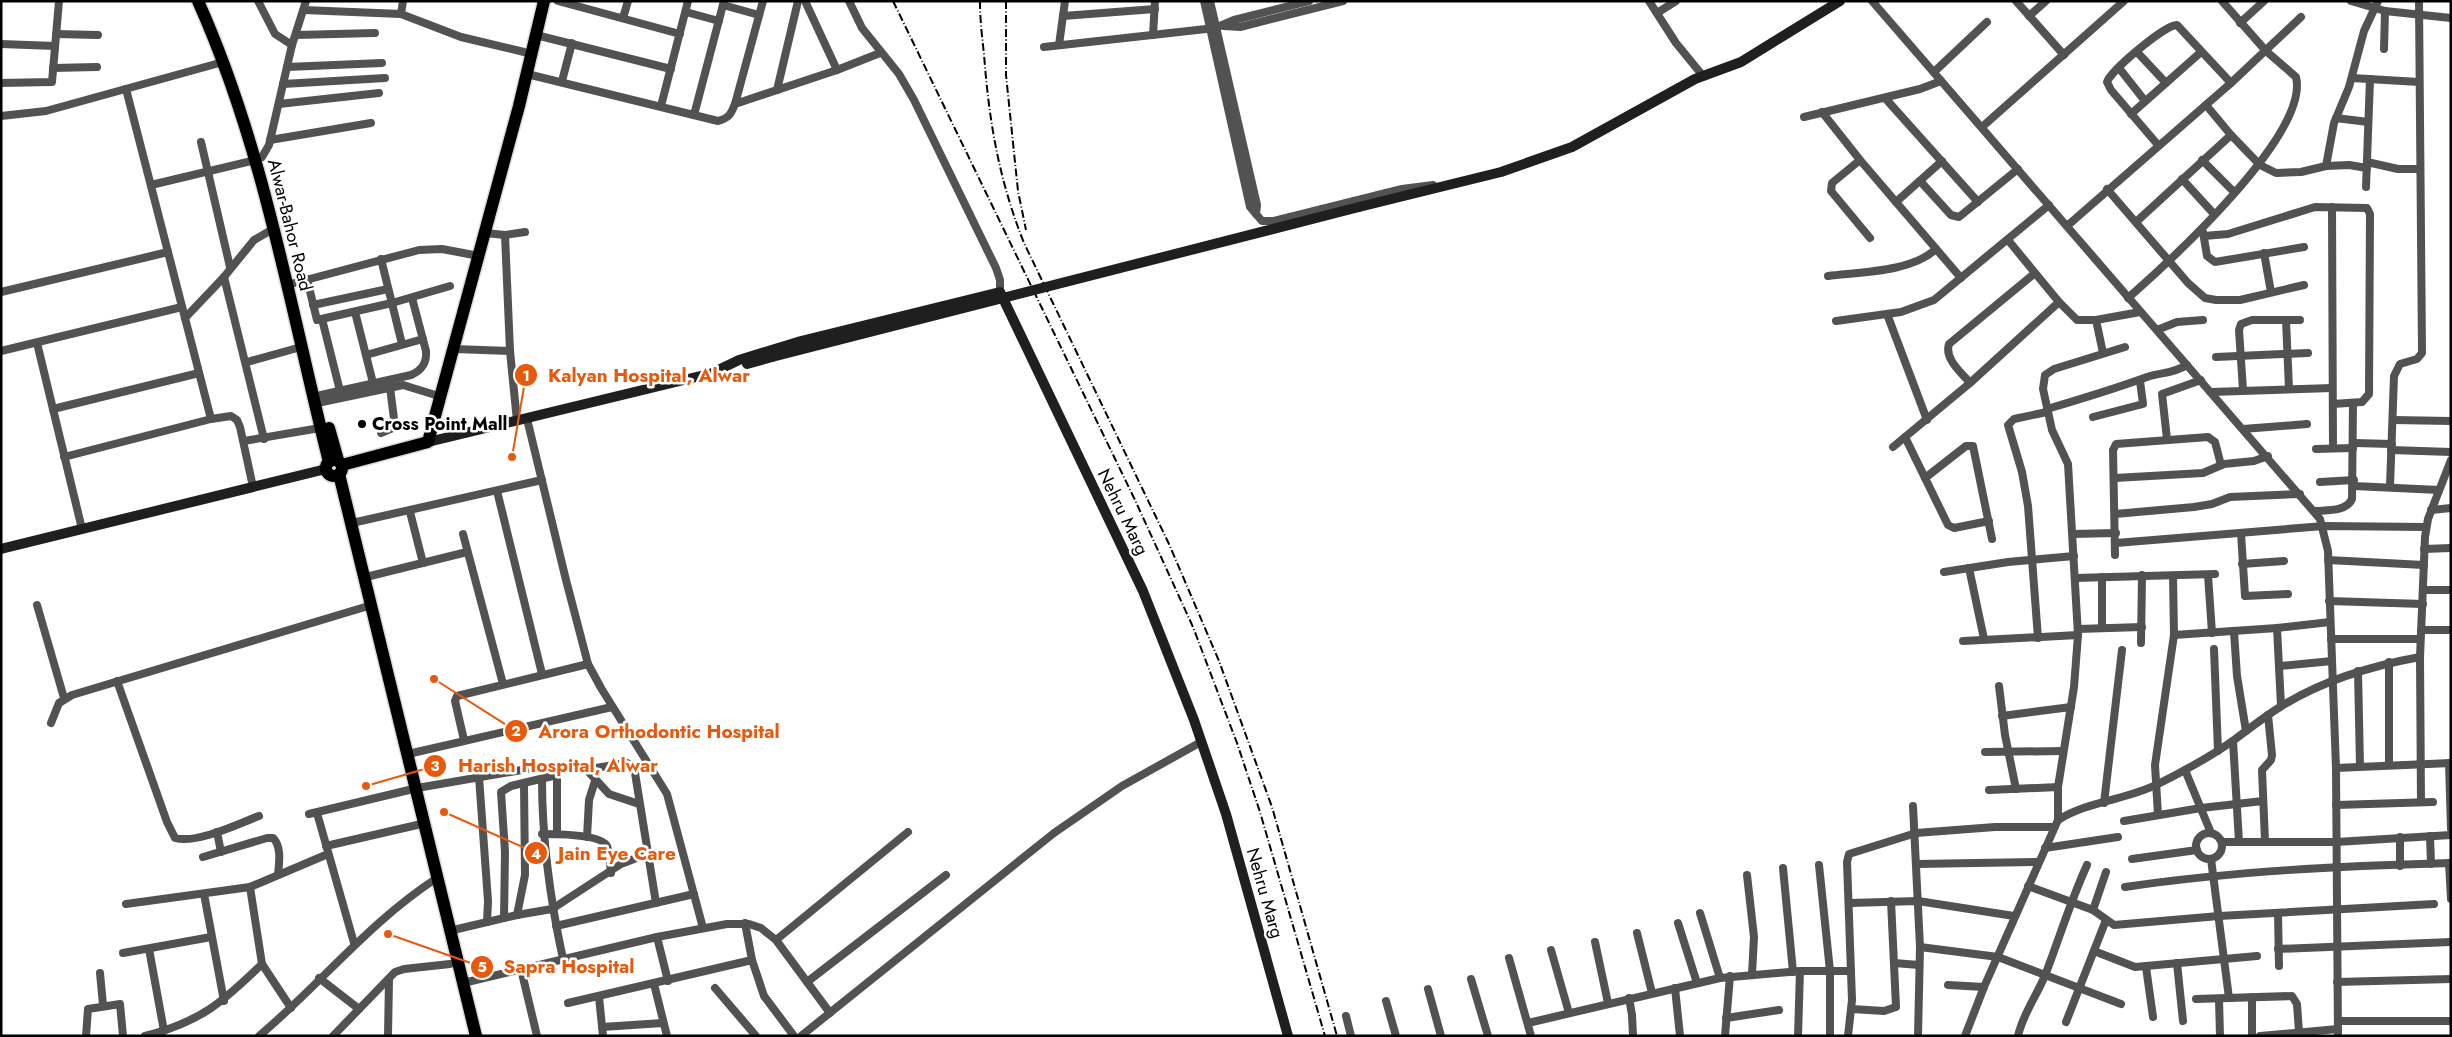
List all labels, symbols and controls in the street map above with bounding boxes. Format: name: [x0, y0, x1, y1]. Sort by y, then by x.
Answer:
street label: Alwar-Bahor Road: [261, 156, 319, 294]
callout: Kalyan Hospital, Alwar: [513, 358, 760, 392]
text: Kalyan Hospital, Alwar: [548, 362, 750, 389]
text: 1: [522, 365, 530, 387]
place label: Cross Point Mall: [372, 411, 507, 437]
marker: Cross Point Mall: [356, 418, 368, 430]
street label: Nehru Marg: [1091, 464, 1155, 560]
callout: Arora Orthodontic Hospital: [504, 714, 790, 748]
text: Arora Orthodontic Hospital: [537, 718, 780, 745]
text: 2: [511, 720, 521, 742]
callout: Harish Hospital, Alwar: [423, 749, 668, 783]
text: Harish Hospital, Alwar: [458, 752, 658, 779]
text: 3: [430, 755, 440, 777]
callout: Jain Eye Care: [523, 836, 686, 870]
text: Jain Eye Care: [554, 840, 676, 867]
text: 4: [531, 843, 541, 865]
street label: Nehru Marg: [1240, 845, 1290, 941]
callout: Sapra Hospital: [469, 950, 645, 984]
text: Sapra Hospital: [504, 953, 634, 980]
text: 5: [477, 956, 487, 978]

